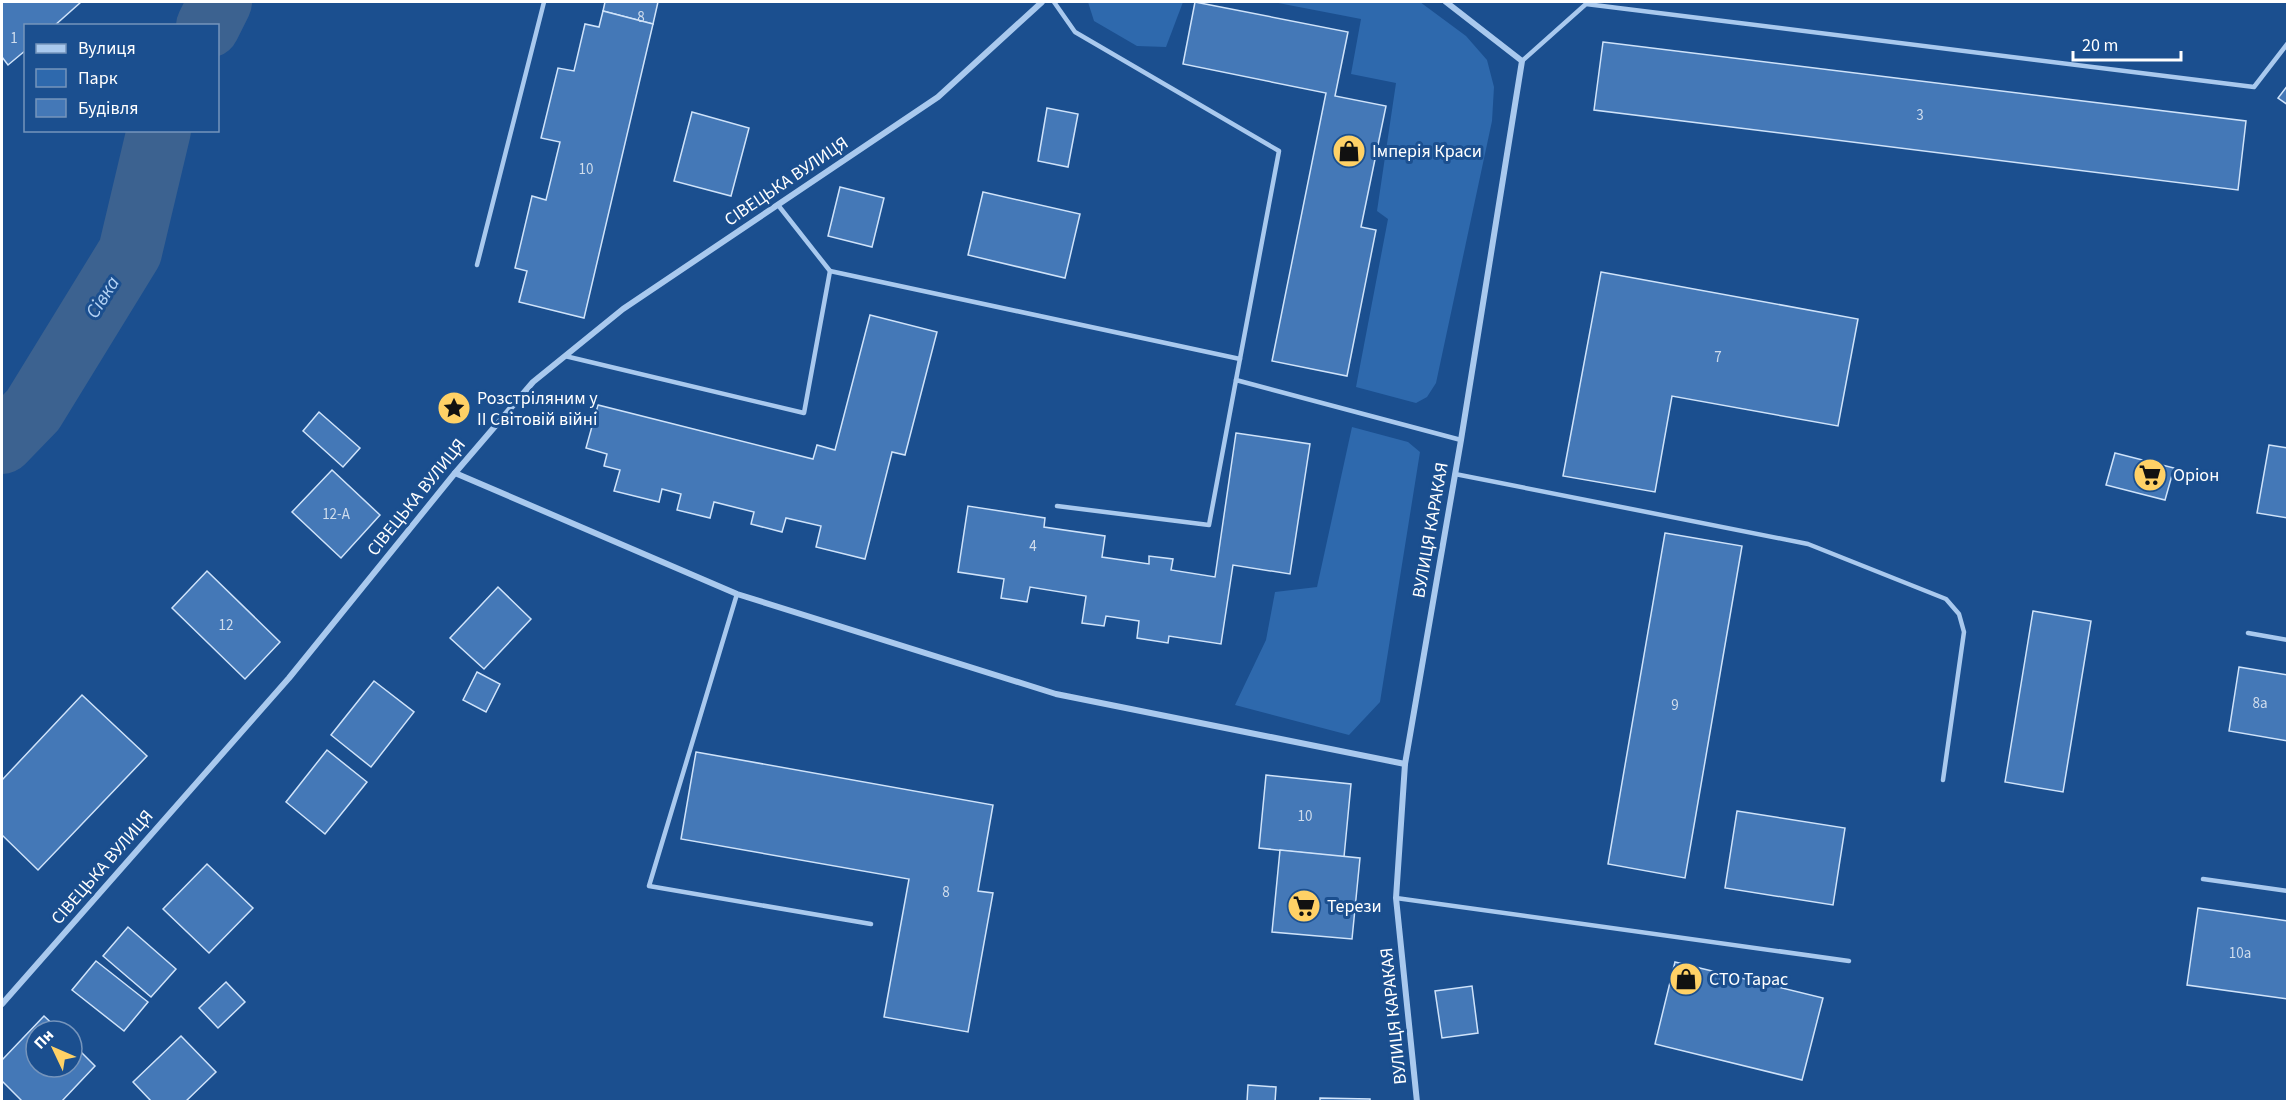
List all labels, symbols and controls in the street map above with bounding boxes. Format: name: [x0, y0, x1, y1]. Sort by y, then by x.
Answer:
house number: 8: [637, 7, 645, 28]
legend: [24, 24, 219, 132]
scale bar: [2073, 24, 2181, 62]
house number: 1: [10, 28, 18, 49]
text: 20 m: [2082, 33, 2118, 58]
text: Вулиця: [78, 36, 136, 61]
text: Парк: [78, 66, 118, 91]
text: Будівля: [78, 96, 138, 121]
house number: 3: [1916, 105, 1924, 126]
street label: СІВЕЦЬКА ВУЛИЦЯ: [719, 131, 853, 232]
shop icon: Імперія Краси: [1331, 133, 1367, 169]
place label: Імперія Краси: [1372, 139, 1482, 164]
house number: 10: [579, 159, 593, 180]
water label: Сівка: [79, 271, 127, 324]
house number: 7: [1714, 347, 1722, 368]
place label: Розстріляним у II Світовій війні: [477, 386, 598, 432]
place icon: Розстріляним у II Світовій війні: [436, 390, 472, 426]
street label: СІВЕЦЬКА ВУЛИЦЯ: [361, 433, 472, 561]
supermarket icon: Оріон: [2132, 457, 2168, 493]
street label: ВУЛИЦЯ КАРАКАЯ: [1406, 460, 1455, 600]
place label: Оріон: [2173, 463, 2219, 488]
house number: 12-А: [322, 504, 351, 525]
house number: 4: [1029, 536, 1037, 557]
house number: 12: [219, 615, 233, 636]
house number: 8а: [2252, 693, 2268, 714]
house number: 9: [1671, 695, 1679, 716]
street label: СІВЕЦЬКА ВУЛИЦЯ: [45, 805, 159, 930]
house number: 10: [1298, 806, 1312, 827]
house number: 8: [942, 882, 950, 903]
supermarket icon: Терези: [1286, 888, 1322, 924]
place label: Терези: [1327, 894, 1382, 919]
house number: 10а: [2229, 943, 2251, 964]
street label: ВУЛИЦЯ КАРАКАЯ: [1374, 946, 1413, 1086]
shop icon: СТО Тарас: [1668, 961, 1704, 997]
place label: СТО Тарас: [1709, 967, 1788, 992]
north arrow: [24, 1019, 84, 1079]
text: Пн: [29, 1024, 59, 1054]

